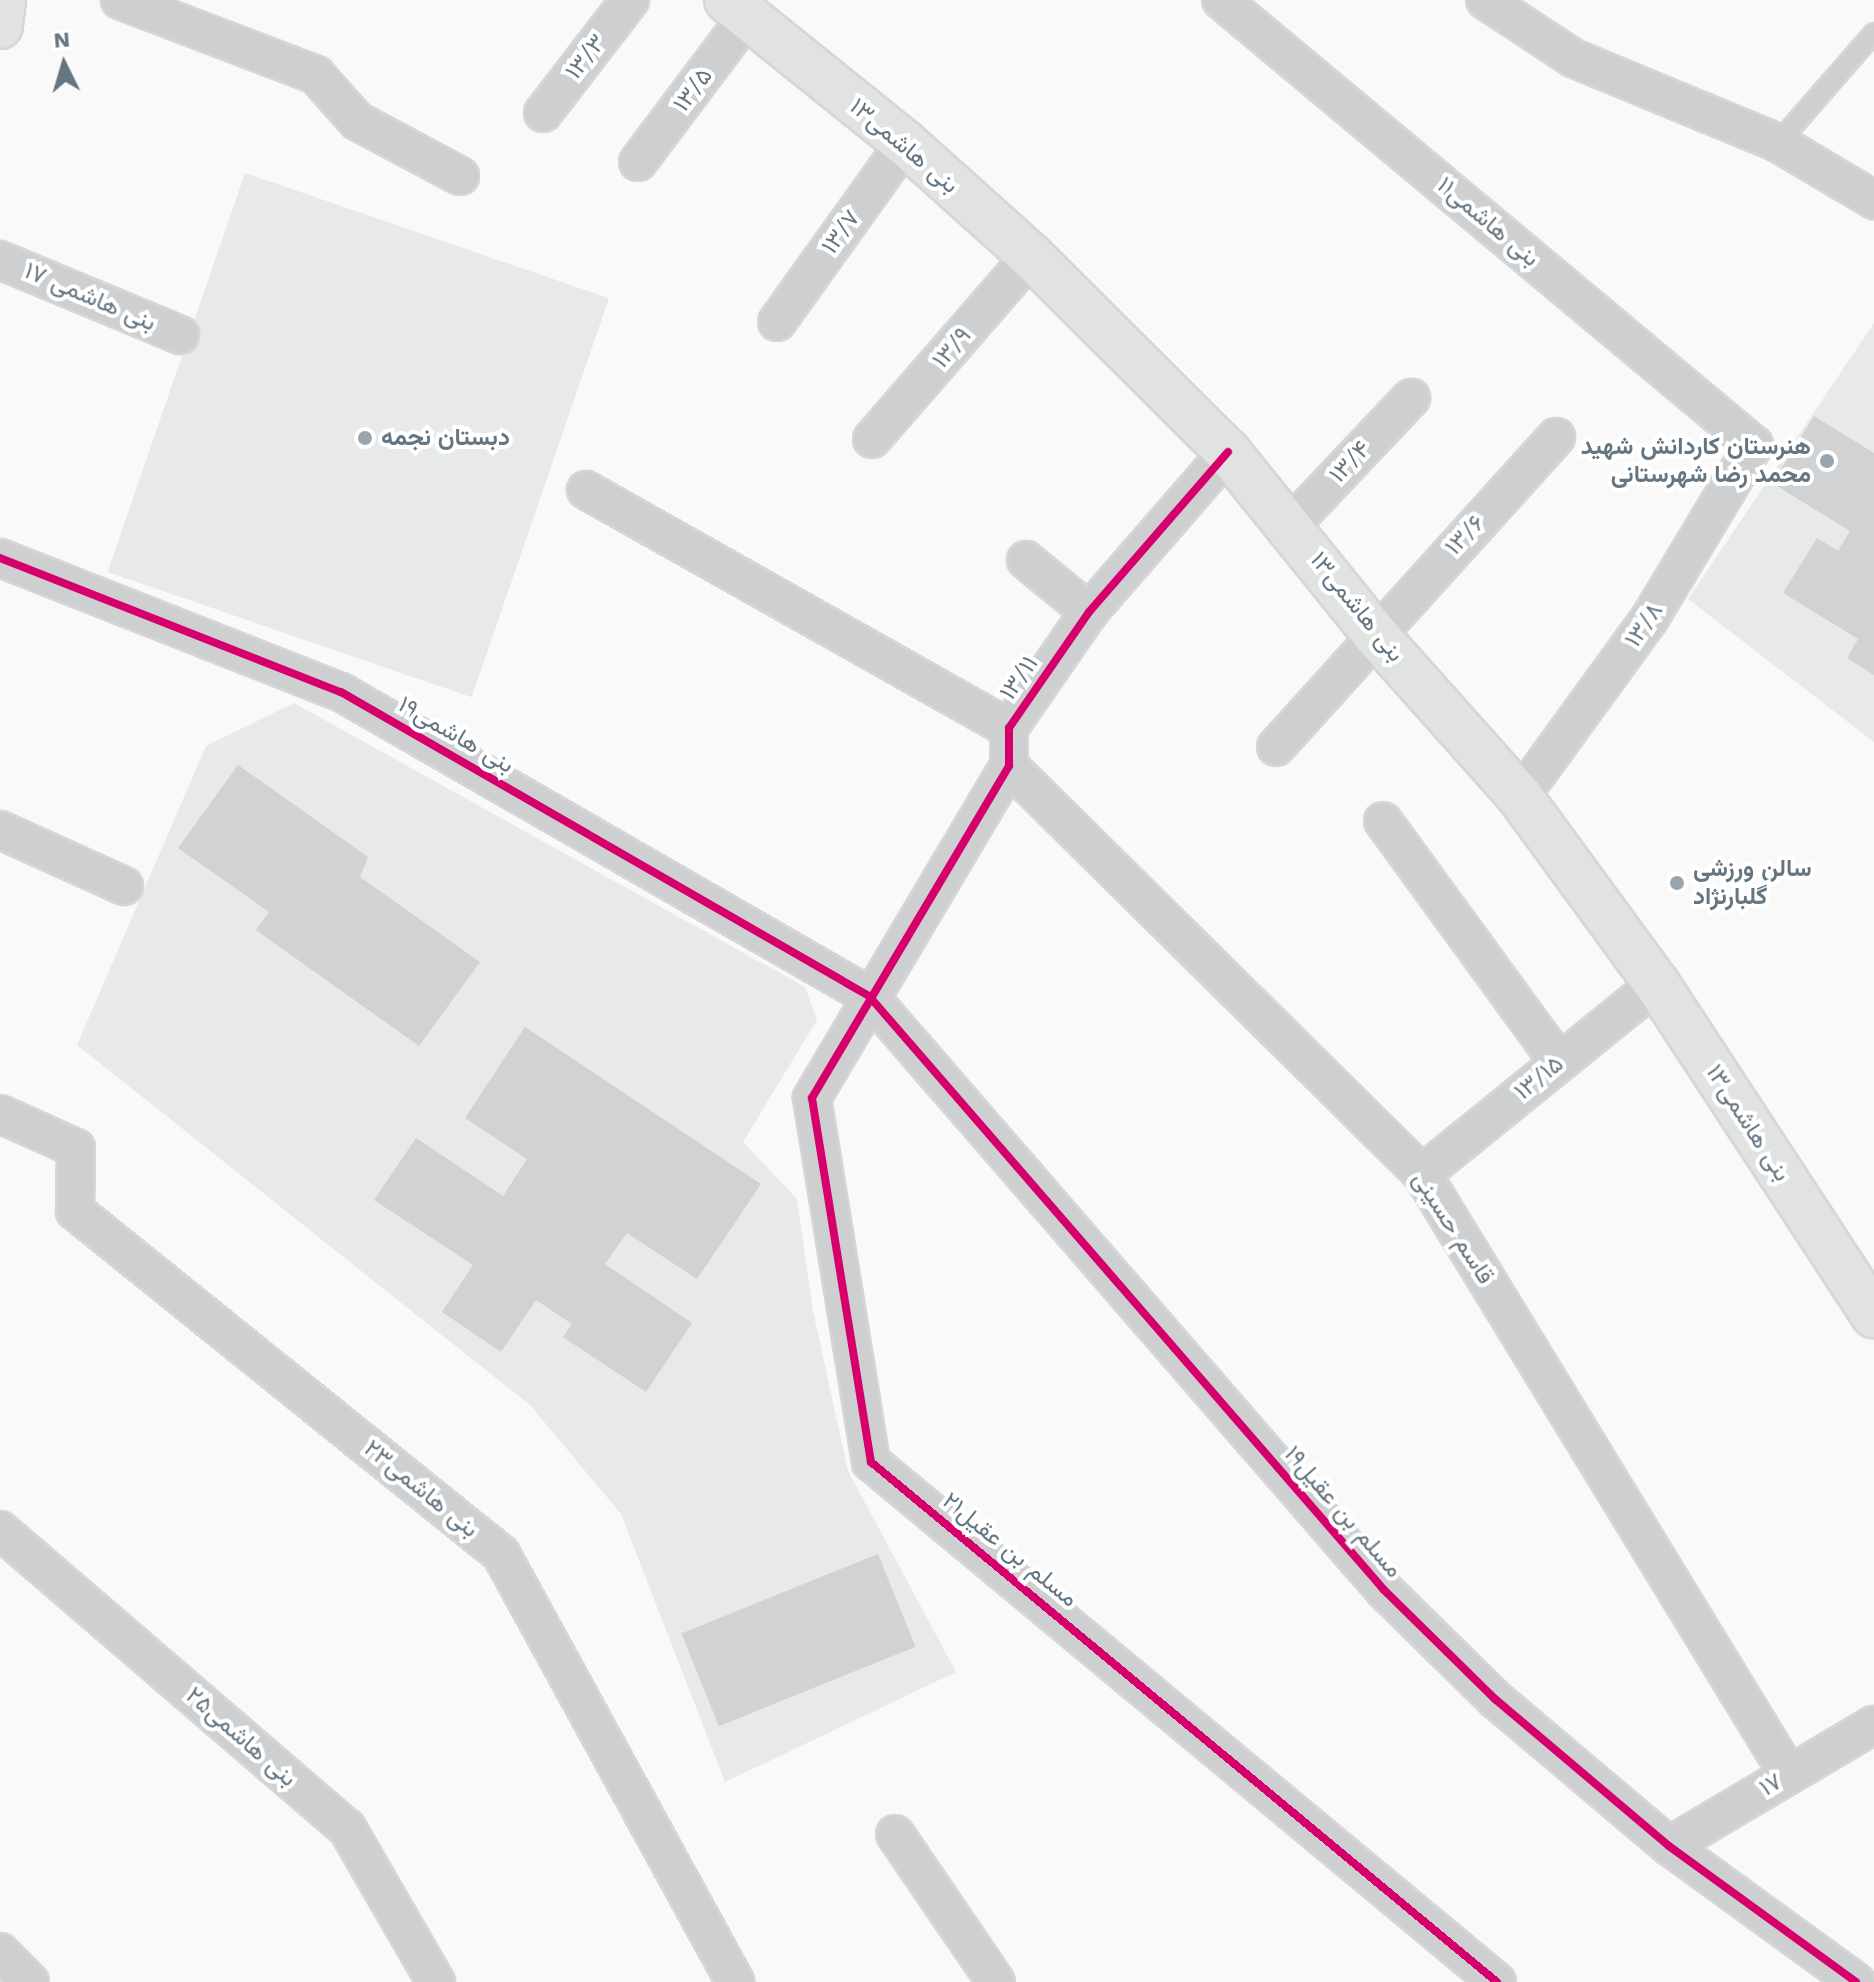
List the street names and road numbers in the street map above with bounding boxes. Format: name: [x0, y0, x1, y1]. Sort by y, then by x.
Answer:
street label: ۱۳/۳: [560, 29, 612, 85]
street label: ۱۳/۵: [667, 62, 719, 118]
street label: بنی هاشمی۱۳: [844, 92, 964, 200]
street label: بنی هاشمی۱۱: [1431, 171, 1545, 273]
street label: ۱۳/۷: [815, 204, 867, 260]
street label: ۱۷ بنی هاشمی: [20, 256, 160, 338]
street label: ۱۳/۹: [926, 322, 978, 374]
street label: ۱۳/۴: [1323, 435, 1377, 489]
street label: ۱۳/۶: [1439, 509, 1491, 561]
street label: بنی هاشمی۱۳: [1304, 546, 1410, 668]
street label: ۱۳/۸: [1619, 597, 1669, 653]
street label: ۱۳/۱۱: [994, 650, 1044, 706]
street label: بنی هاشمی۱۹: [393, 690, 519, 780]
street label: ۱۳/۱۵: [1509, 1050, 1569, 1106]
street label: بنی هاشمی۱۳: [1700, 1059, 1796, 1187]
street label: قاسم حسینی: [1406, 1166, 1500, 1290]
street label: بنی هاشمی۲۳: [358, 1434, 484, 1544]
street label: مسلم بن عقیل۱۹: [1278, 1440, 1408, 1584]
street label: مسلم بن عقیل۲۱: [936, 1487, 1084, 1613]
street label: بنی هاشمی۲۵: [180, 1681, 302, 1793]
street label: ۱۷: [1755, 1767, 1787, 1803]

